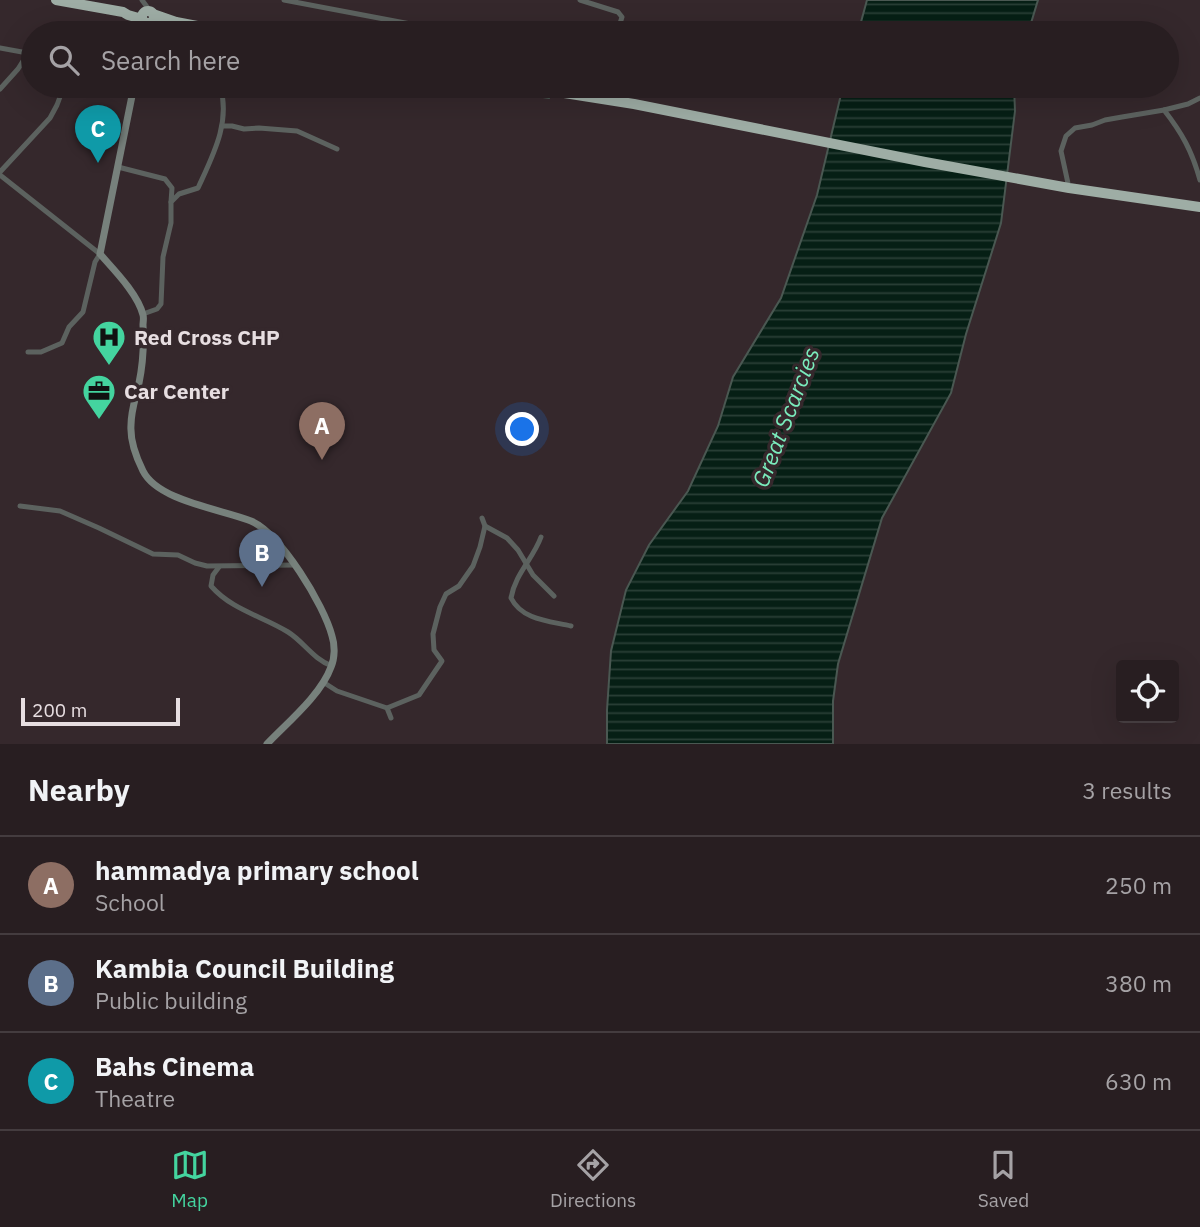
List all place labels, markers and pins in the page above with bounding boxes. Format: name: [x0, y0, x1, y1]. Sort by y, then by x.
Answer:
pin: C: [75, 105, 121, 163]
hospital icon: Red Cross CHP: [90, 318, 128, 367]
place label: Red Cross CHP: [134, 323, 280, 351]
office icon: Car Center: [80, 372, 118, 421]
place label: Car Center: [124, 377, 230, 405]
pin: A: [299, 402, 345, 460]
pin: B: [239, 529, 285, 587]

